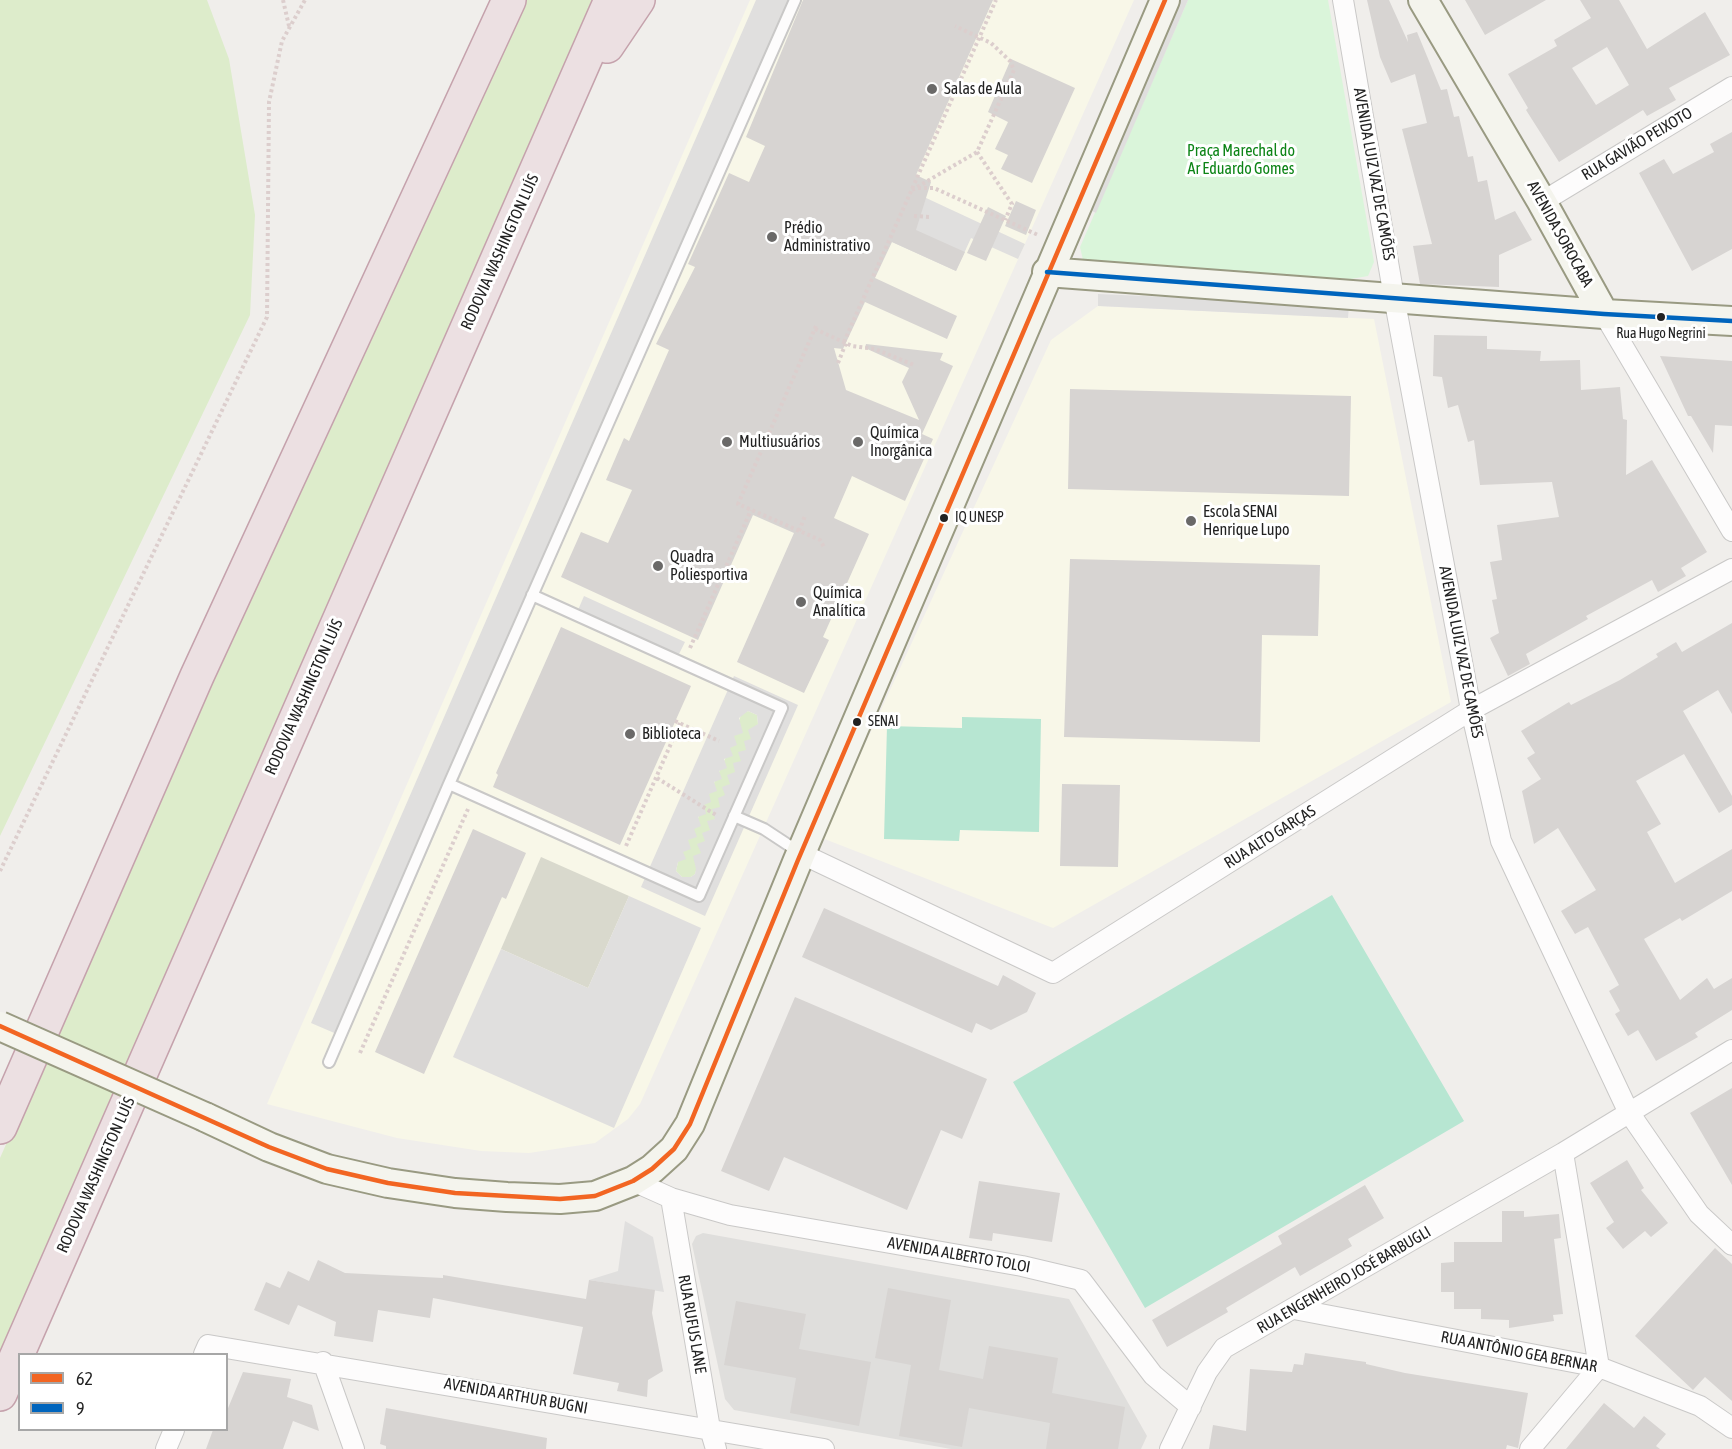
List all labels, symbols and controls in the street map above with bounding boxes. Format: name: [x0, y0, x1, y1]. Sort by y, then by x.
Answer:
place label: Salas de Aula: [944, 79, 1022, 99]
marker: Salas de Aula: [925, 82, 939, 96]
street label: AVENIDA LUIZ VAZ DE CAMÕES: [1349, 86, 1399, 262]
street label: RUA GAVIÃO PEIXOTO: [1578, 103, 1696, 185]
park label: Praça Marechal do Ar Eduardo Gomes: [1187, 141, 1295, 179]
street label: RODOVIA WASHINGTON LUÍS: [457, 171, 543, 333]
street label: AVENIDA SOROCABA: [1523, 178, 1597, 290]
place label: Prédio Administrativo: [784, 218, 870, 256]
marker: Prédio Administrativo: [765, 230, 779, 244]
marker: Rua Hugo Negrini: [1655, 311, 1667, 323]
place label: Rua Hugo Negrini: [1616, 326, 1706, 342]
place label: Química Inorgânica: [870, 423, 932, 461]
place label: Multiusuários: [739, 432, 820, 452]
marker: Multiusuários: [720, 435, 734, 449]
marker: Química Inorgânica: [851, 435, 865, 449]
place label: Escola SENAI Henrique Lupo: [1203, 502, 1290, 540]
place label: IQ UNESP: [955, 510, 1004, 526]
marker: IQ UNESP: [938, 512, 950, 524]
marker: Escola SENAI Henrique Lupo: [1184, 514, 1198, 528]
place label: Quadra Poliesportiva: [670, 547, 748, 585]
marker: Quadra Poliesportiva: [651, 559, 665, 573]
street label: AVENIDA LUIZ VAZ DE CAMÕES: [1435, 564, 1487, 740]
place label: Química Analítica: [813, 583, 866, 621]
marker: Química Analítica: [794, 595, 808, 609]
street label: RODOVIA WASHINGTON LUÍS: [261, 616, 347, 778]
place label: SENAI: [868, 714, 899, 730]
marker: SENAI: [851, 716, 863, 728]
place label: Biblioteca: [642, 724, 701, 744]
marker: Biblioteca: [623, 727, 637, 741]
street label: RUA ALTO GARÇAS: [1221, 801, 1319, 873]
street label: RODOVIA WASHINGTON LUÍS: [53, 1094, 139, 1256]
street label: RUA ENGENHEIRO JOSÉ BARBUGLI: [1254, 1222, 1434, 1338]
street label: AVENIDA ALBERTO TOLOI: [886, 1233, 1032, 1277]
street label: RUA RUFUS LANE: [674, 1273, 710, 1375]
street label: RUA ANTÔNIO GEA BERNAR: [1439, 1327, 1599, 1377]
legend: [18, 1353, 228, 1431]
text: 62: [76, 1368, 93, 1389]
street label: AVENIDA ARTHUR BUGNI: [443, 1374, 589, 1418]
text: 9: [76, 1398, 84, 1419]

